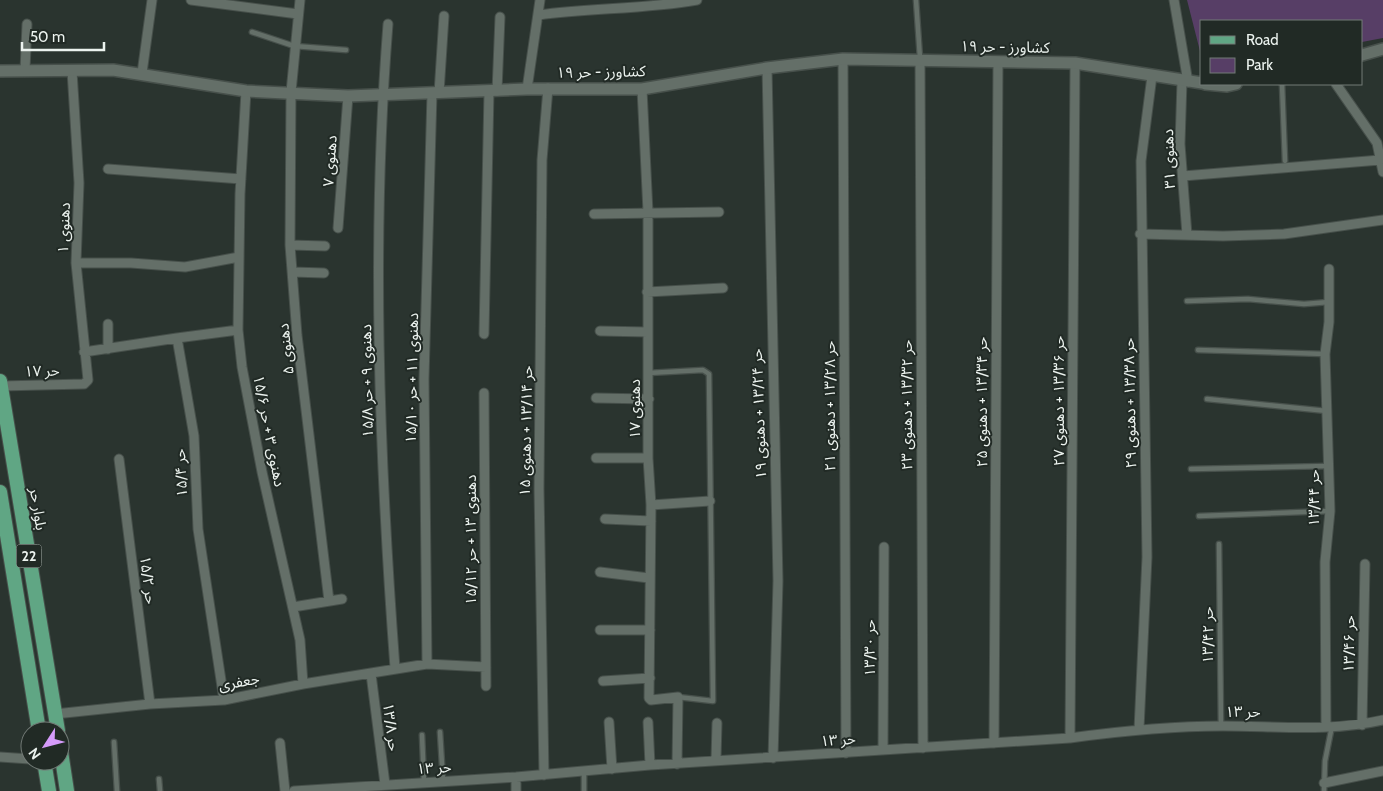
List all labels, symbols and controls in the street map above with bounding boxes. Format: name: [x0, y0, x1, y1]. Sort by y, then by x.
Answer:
scale bar: [22, 20, 105, 52]
legend: [1200, 20, 1363, 85]
text: 50 m: [30, 28, 65, 46]
text: Road: [1246, 31, 1279, 49]
street label: کشاورز - حر ۱۹: [960, 37, 1051, 57]
text: Park: [1246, 56, 1273, 74]
street label: کشاورز - حر ۱۹: [556, 62, 647, 82]
street label: دهنوی ۳۱: [1159, 129, 1179, 189]
street label: دهنوی ۷: [319, 135, 341, 187]
street label: دهنوی ۱: [54, 202, 74, 254]
street label: دهنوی ۱۱ + حر ۱۵/۱۰: [402, 313, 422, 443]
street label: دهنوی ۵: [274, 323, 298, 375]
street label: دهنوی ۹ + حر ۱۵/۸: [357, 324, 377, 438]
street label: حر ۱۳/۳۶ + دهنوی ۲۷: [1050, 336, 1068, 466]
street label: حر ۱۳/۳۴ + دهنوی ۲۵: [973, 337, 991, 467]
street label: حر ۱۳/۳۸ + دهنوی ۲۹: [1120, 337, 1140, 468]
street label: حر ۱۳/۳۲ + دهنوی ۲۳: [898, 340, 916, 470]
street label: حر ۱۳/۲۸ + دهنوی ۲۱: [821, 341, 839, 471]
street label: حر ۱۳/۲۴ + دهنوی ۱۹: [748, 348, 770, 480]
street label: حر ۱۷: [24, 361, 60, 381]
street label: حر ۱۳/۱۴ + دهنوی ۱۵: [516, 365, 536, 496]
street label: دهنوی ۳ + حر ۱۵/۶: [249, 374, 289, 488]
street label: دهنوی ۱۷: [626, 379, 644, 439]
street label: حر ۱۵/۴: [171, 448, 191, 498]
street label: حر ۱۳/۴۴: [1305, 469, 1323, 527]
street label: دهنوی ۱۳ + حر ۱۵/۱۲: [462, 475, 480, 605]
street label: بلوار حر: [26, 485, 50, 532]
road number: 22: [16, 544, 42, 568]
street label: حر ۱۵/۲: [136, 555, 160, 605]
street label: حر ۱۳/۴۲: [1199, 606, 1217, 664]
street label: حر ۱۳/۴۶: [1340, 615, 1359, 673]
street label: حر ۱۳/۳۰: [861, 619, 879, 677]
street label: جعفری: [217, 670, 261, 694]
street label: حر ۱۳/۸: [379, 702, 403, 752]
street label: حر ۱۳: [1225, 703, 1261, 721]
north arrow: [20, 721, 70, 771]
street label: حر ۱۳: [820, 730, 856, 750]
text: N: [24, 744, 45, 763]
street label: حر ۱۳: [416, 758, 452, 778]

